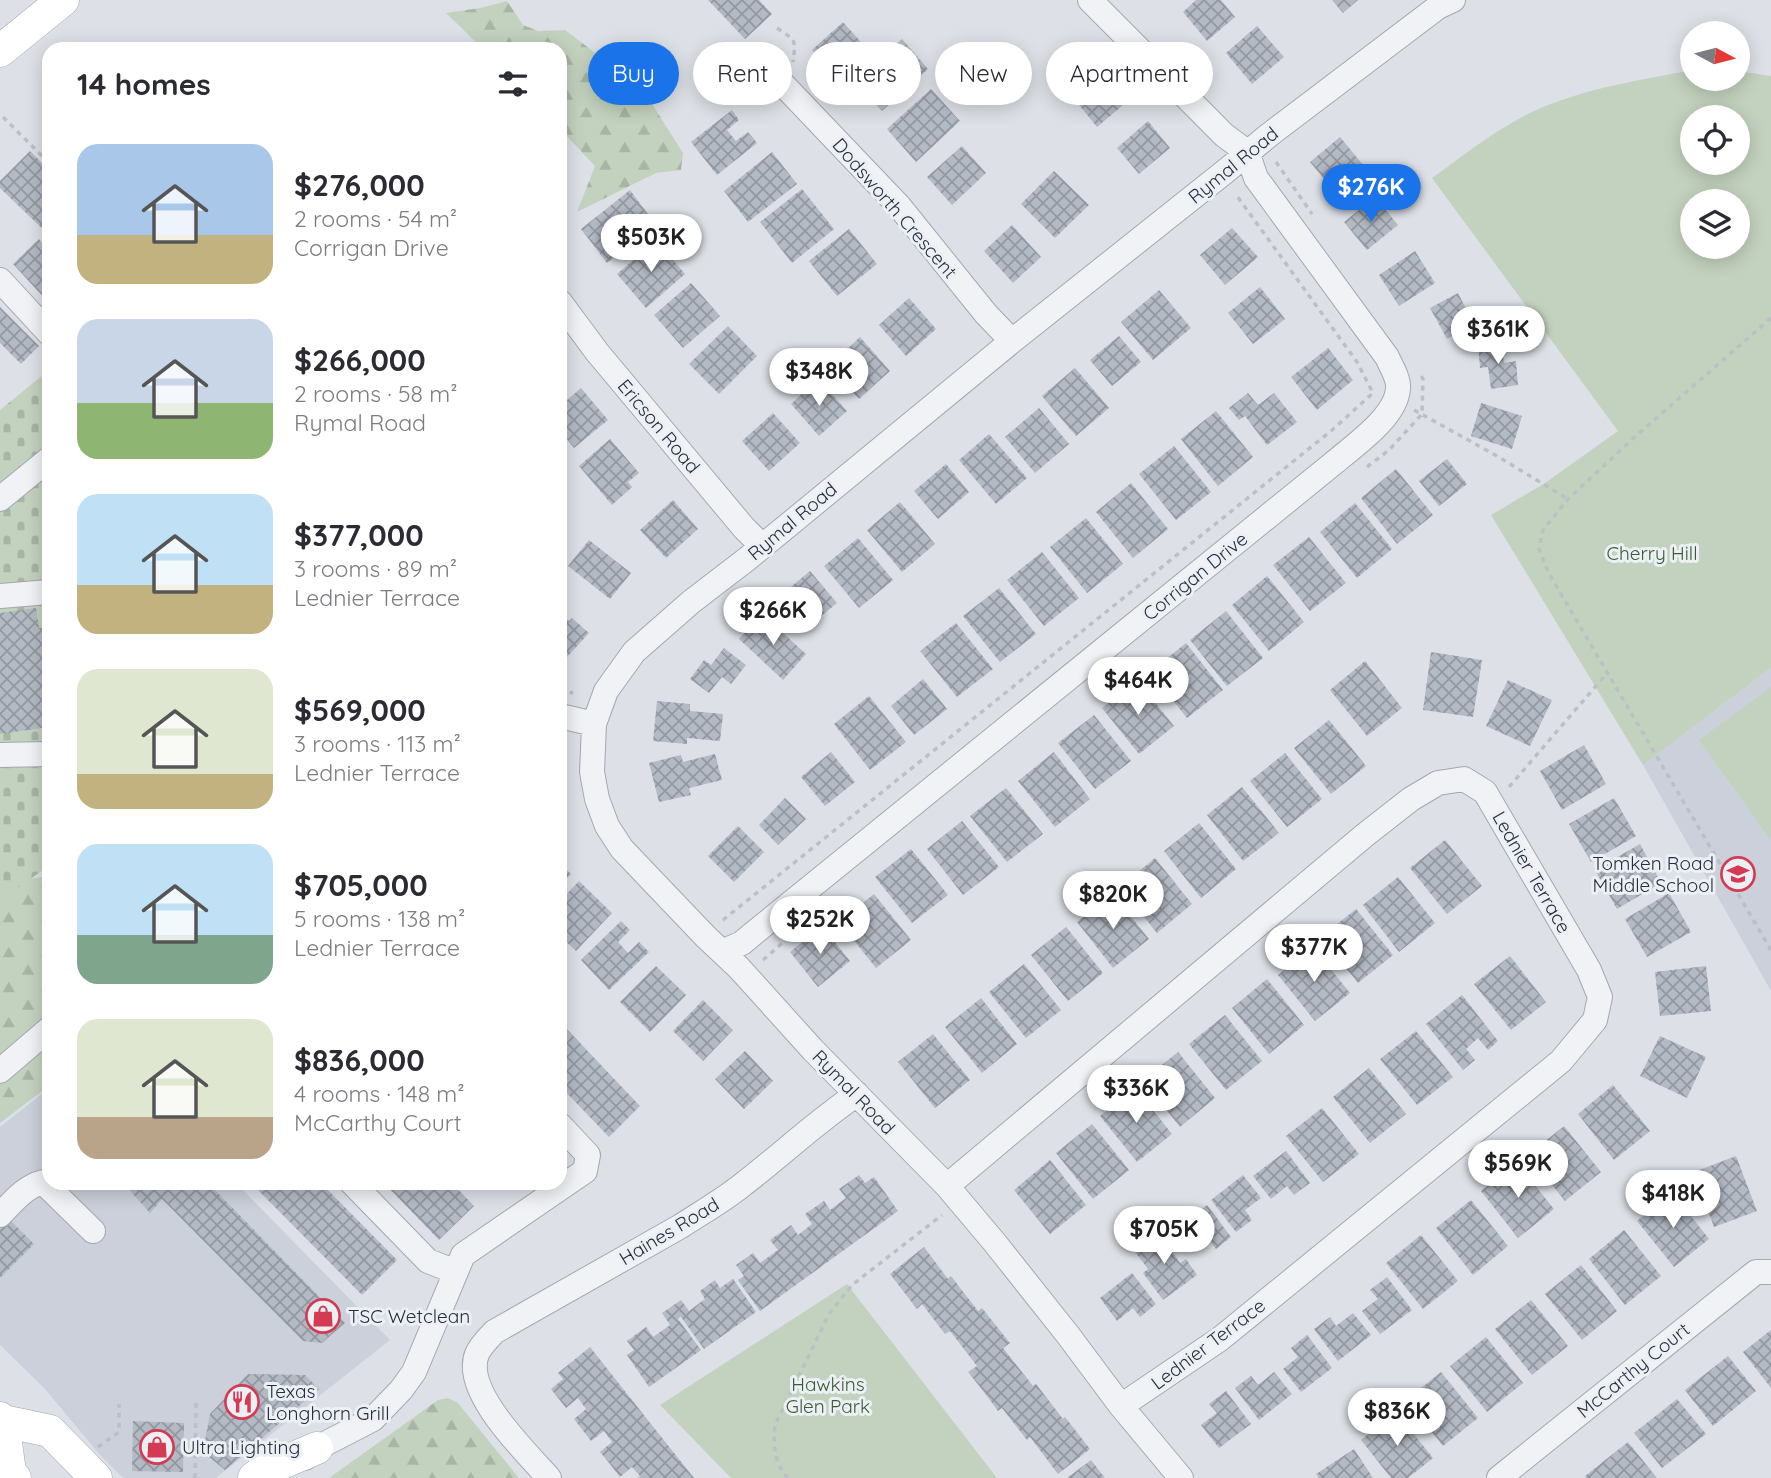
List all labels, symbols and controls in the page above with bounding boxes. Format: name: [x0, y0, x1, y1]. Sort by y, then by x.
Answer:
north arrow: [1680, 21, 1750, 91]
map controls: [1680, 21, 1750, 259]
chip: Buy: [588, 42, 679, 105]
chip: Rent: [693, 42, 792, 105]
chip: Filters: [806, 42, 921, 105]
chip: New: [935, 42, 1032, 105]
chip: Apartment: [1046, 42, 1213, 105]
text: 14 homes: [77, 65, 211, 103]
icon: filters: [494, 65, 532, 103]
button: locate: [1680, 105, 1750, 175]
street label: Rymal Road: [1183, 121, 1283, 209]
street label: Dodsworth Crescent: [827, 133, 963, 283]
pin: $276K: [1322, 164, 1420, 224]
text: $276,000: [294, 166, 425, 204]
icon: home: [133, 172, 217, 256]
text: $276K: [1338, 172, 1404, 201]
button: layers: [1680, 189, 1750, 259]
text: 2 rooms · 54 m²: [294, 204, 457, 233]
pin: $503K: [602, 215, 700, 274]
text: $503K: [617, 222, 685, 251]
text: Corrigan Drive: [294, 233, 449, 262]
pin: $361K: [1449, 306, 1547, 366]
text: $361K: [1467, 314, 1529, 343]
text: $266,000: [294, 341, 426, 379]
icon: home: [133, 347, 217, 431]
pin: $348K: [770, 348, 868, 408]
text: $348K: [785, 356, 853, 385]
street label: Ericson Road: [613, 374, 705, 478]
text: 2 rooms · 58 m²: [294, 379, 457, 408]
text: Rymal Road: [294, 408, 426, 437]
street label: Rymal Road: [743, 477, 841, 565]
text: $377,000: [294, 516, 424, 554]
icon: home: [133, 522, 217, 606]
street label: Corrigan Drive: [1138, 526, 1252, 626]
park label: Cherry Hill: [1606, 541, 1698, 565]
text: 3 rooms · 89 m²: [294, 554, 457, 583]
text: Lednier Terrace: [294, 583, 460, 612]
pin: $266K: [724, 588, 822, 647]
text: $266K: [739, 595, 807, 624]
pin: $464K: [1089, 658, 1187, 717]
text: $464K: [1104, 665, 1172, 694]
text: $569,000: [294, 691, 426, 729]
icon: home: [133, 697, 217, 781]
text: 3 rooms · 113 m²: [294, 729, 461, 758]
text: Lednier Terrace: [294, 758, 460, 787]
street label: Lednier Terrace: [1487, 807, 1577, 937]
place label: Tomken Road Middle School: [1592, 851, 1714, 897]
school or university icon: Tomken Road Middle School: [1719, 855, 1757, 893]
text: $705,000: [294, 866, 428, 904]
icon: home: [133, 872, 217, 956]
pin: $820K: [1064, 872, 1162, 931]
text: $820K: [1079, 879, 1147, 908]
pin: $252K: [771, 897, 869, 956]
text: 5 rooms · 138 m²: [294, 904, 465, 933]
text: $252K: [786, 904, 854, 933]
pin: $377K: [1265, 925, 1363, 984]
text: $377K: [1281, 932, 1347, 961]
text: Lednier Terrace: [294, 933, 460, 962]
text: $836,000: [294, 1041, 425, 1079]
street label: Rymal Road: [807, 1044, 901, 1140]
icon: home: [133, 1047, 217, 1131]
pin: $336K: [1087, 1066, 1185, 1125]
text: $336K: [1103, 1073, 1169, 1102]
text: 4 rooms · 148 m²: [294, 1079, 465, 1108]
text: McCarthy Court: [294, 1108, 462, 1137]
pin: $569K: [1469, 1140, 1567, 1200]
text: $569K: [1484, 1148, 1552, 1177]
pin: $418K: [1624, 1170, 1722, 1230]
text: $418K: [1641, 1178, 1705, 1207]
street label: Haines Road: [615, 1192, 723, 1270]
pin: $705K: [1115, 1206, 1213, 1266]
text: $705K: [1130, 1214, 1198, 1243]
street label: Lednier Terrace: [1146, 1293, 1270, 1395]
shop icon: TSC Wetclean: [304, 1297, 342, 1335]
place label: TSC Wetclean: [348, 1304, 470, 1328]
street label: McCarthy Court: [1572, 1317, 1694, 1423]
park label: Hawkins Glen Park: [786, 1372, 870, 1418]
place label: Texas Longhorn Grill: [266, 1379, 390, 1425]
restaurant icon: Texas Longhorn Grill: [223, 1383, 261, 1421]
pin: $836K: [1348, 1388, 1446, 1448]
text: $836K: [1364, 1396, 1430, 1425]
shop icon: Ultra Lighting: [138, 1428, 176, 1466]
place label: Ultra Lighting: [182, 1435, 300, 1459]

